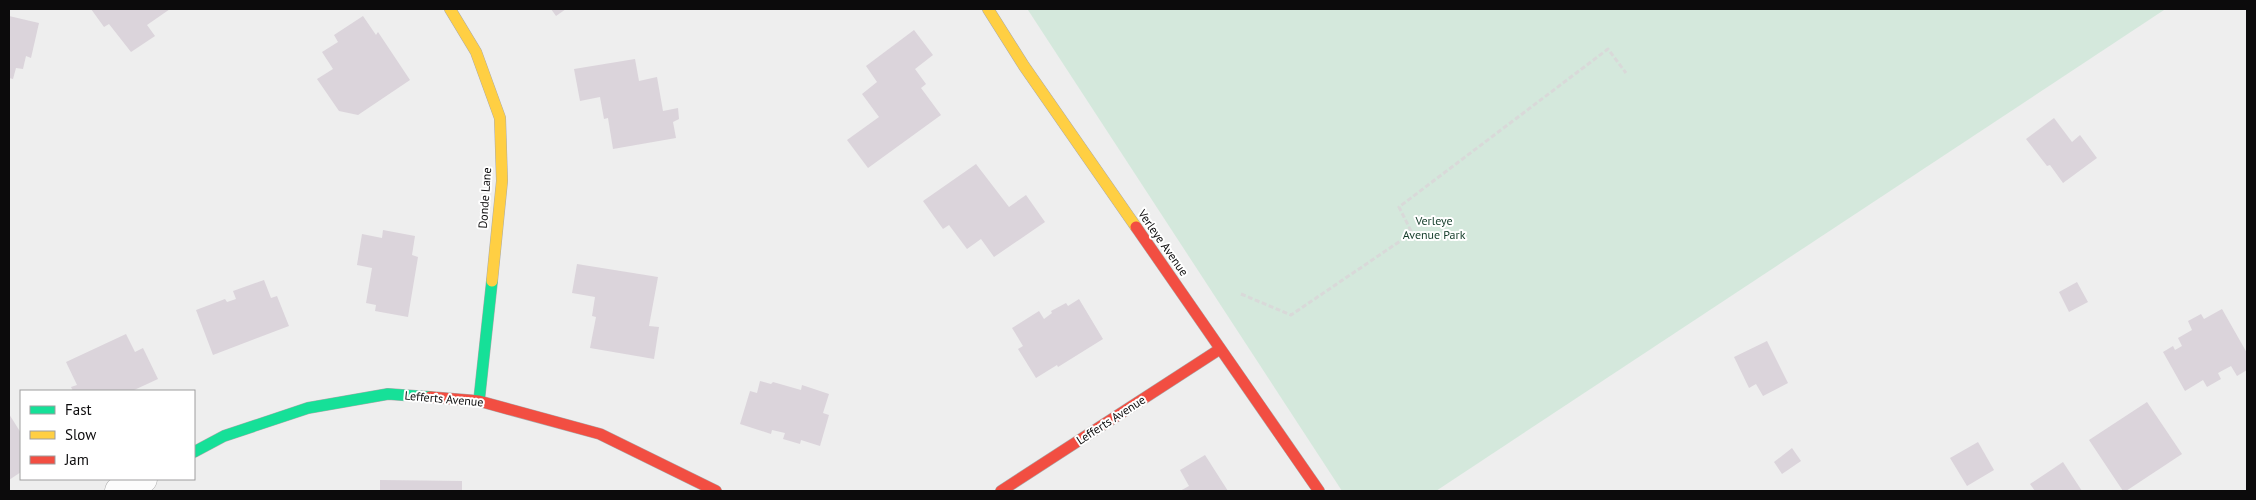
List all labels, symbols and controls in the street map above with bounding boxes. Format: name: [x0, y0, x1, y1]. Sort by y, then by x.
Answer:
street label: Donde Lane: [475, 167, 494, 229]
street label: Verleye Avenue: [1134, 206, 1192, 279]
park label: Verleye Avenue Park: [1403, 213, 1466, 242]
street label: Lefferts Avenue: [404, 388, 484, 409]
legend: [20, 390, 195, 480]
street label: Lefferts Avenue: [1073, 392, 1148, 447]
text: Fast: [65, 400, 92, 419]
text: Slow: [65, 425, 96, 444]
text: Jam: [64, 450, 89, 469]

